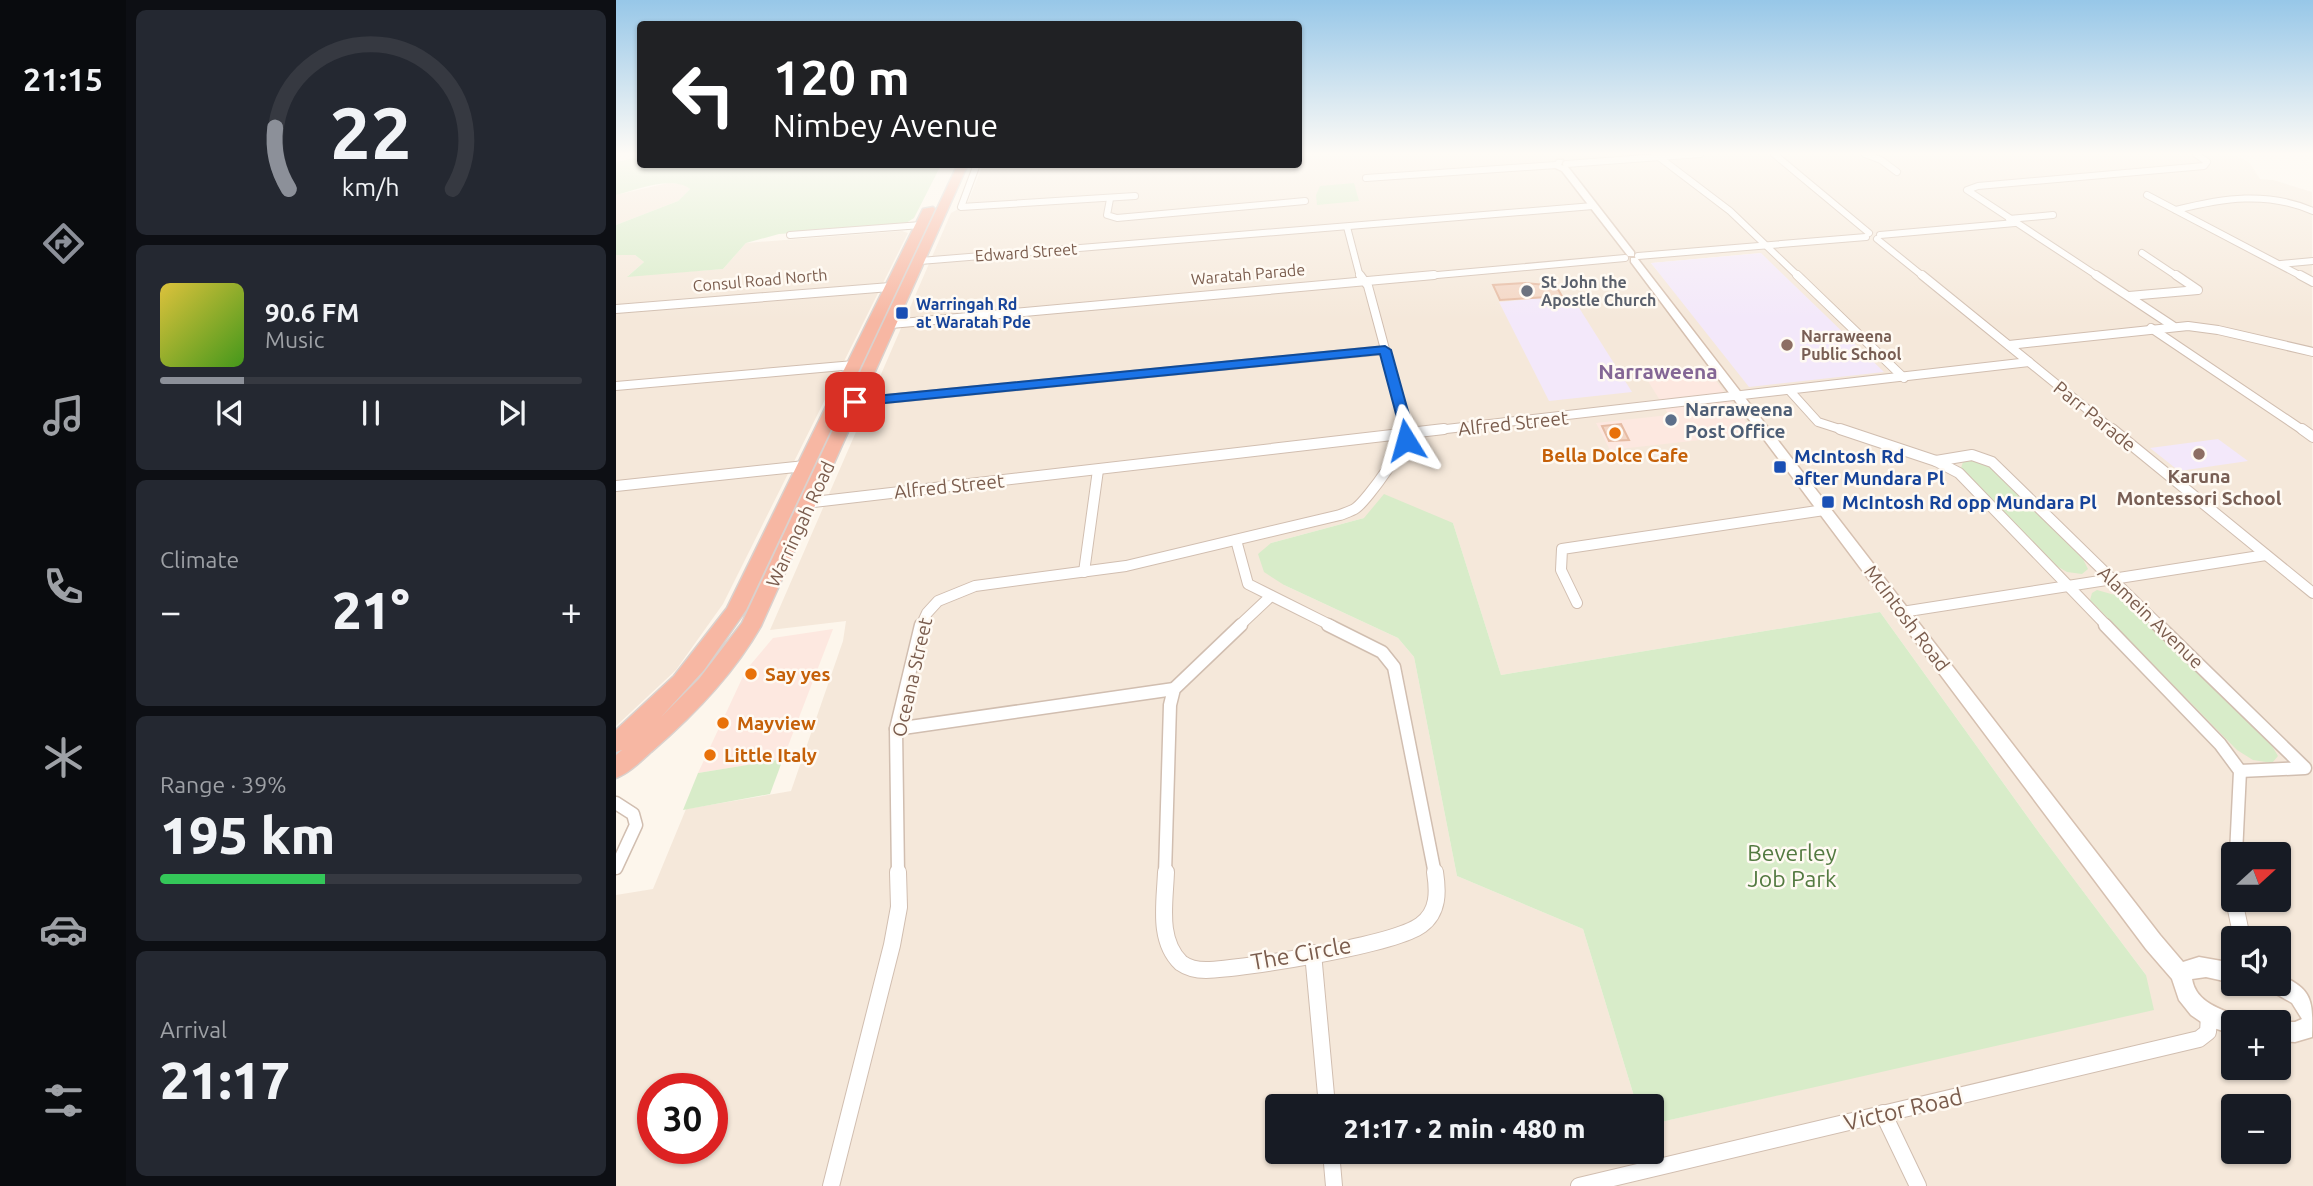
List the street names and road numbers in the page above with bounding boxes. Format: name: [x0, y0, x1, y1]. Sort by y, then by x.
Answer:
street label: Edward Street: [974, 239, 1078, 265]
street label: Waratah Parade: [1190, 260, 1306, 288]
street label: Consul Road North: [692, 265, 828, 295]
street label: Parr Parade: [2050, 376, 2140, 456]
street label: Alfred Street: [1457, 406, 1570, 440]
street label: Warringah Road: [761, 457, 839, 591]
street label: Alfred Street: [893, 469, 1006, 503]
street label: McIntosh Road: [1860, 561, 1954, 675]
street label: Alamein Avenue: [2094, 561, 2208, 673]
street label: Oceana Street: [888, 615, 937, 739]
street label: The Circle: [1249, 932, 1353, 974]
street label: Victor Road: [1841, 1083, 1965, 1135]

